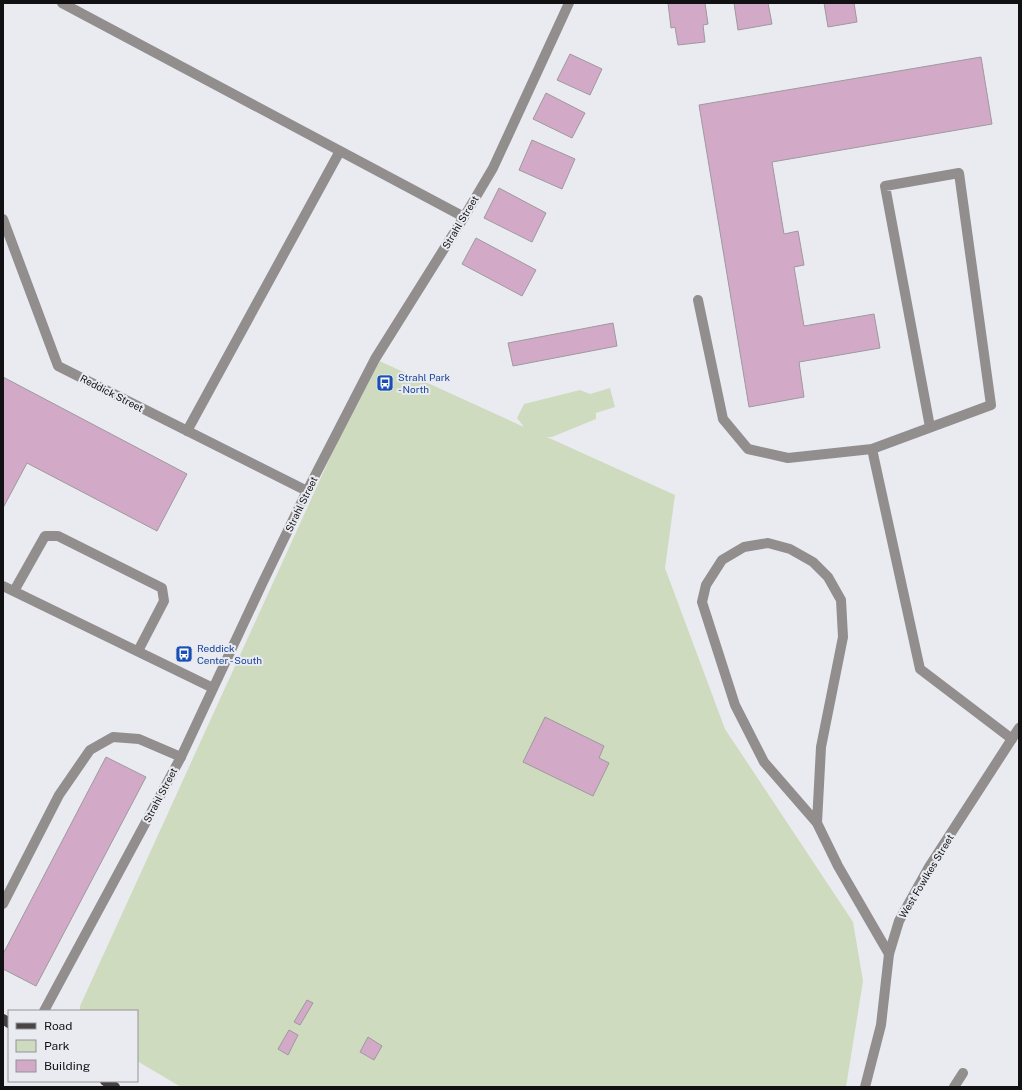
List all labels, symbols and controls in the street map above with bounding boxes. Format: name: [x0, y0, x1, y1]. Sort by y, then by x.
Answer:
street label: Strahl Street: [439, 193, 481, 251]
place label: Strahl Park - North: [398, 371, 451, 395]
street label: Reddick Street: [78, 372, 146, 414]
bus stop icon: Strahl Park - North: [375, 373, 395, 393]
street label: Strahl Street: [282, 474, 320, 534]
place label: Reddick Center - South: [197, 642, 262, 666]
bus stop icon: Reddick Center - South: [174, 644, 194, 664]
street label: Strahl Street: [141, 766, 179, 824]
street label: West Fowlkes Street: [896, 832, 956, 920]
legend: [8, 1010, 138, 1082]
text: Road: [44, 1019, 72, 1033]
text: Park: [44, 1039, 70, 1053]
text: Building: [44, 1059, 90, 1073]

